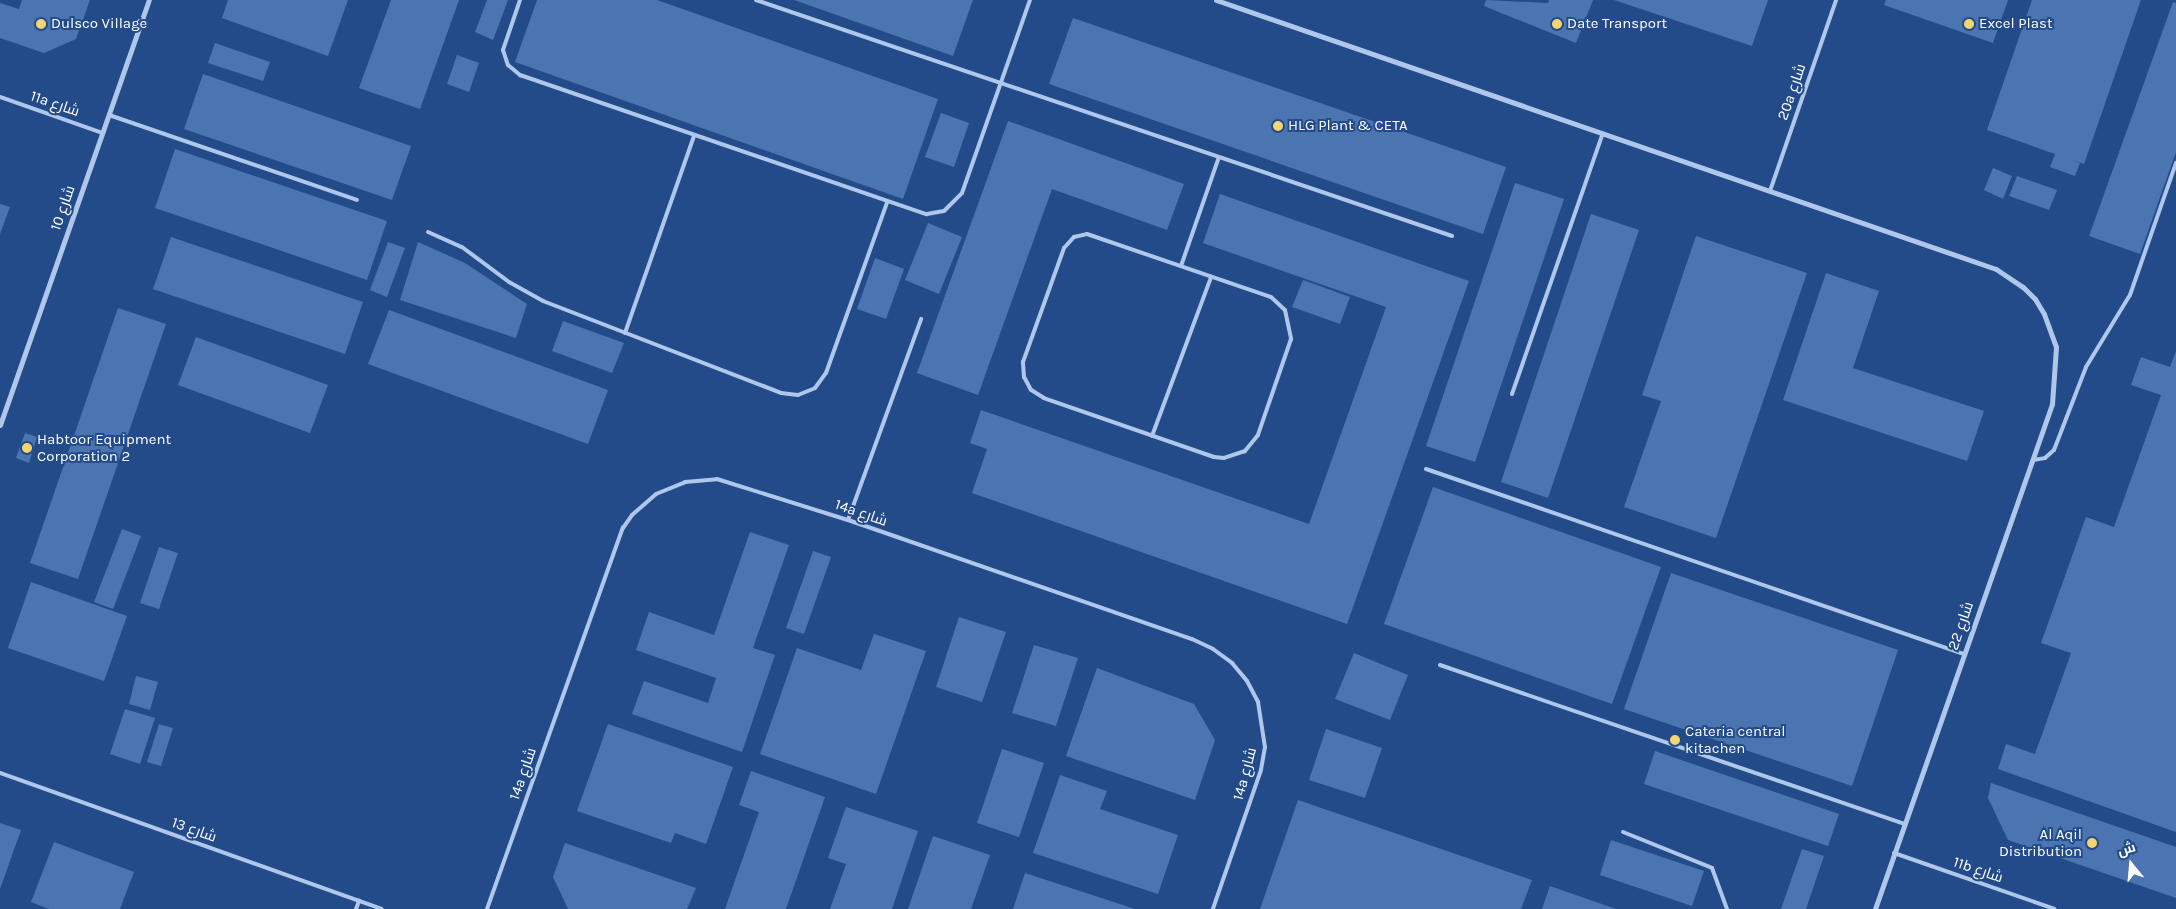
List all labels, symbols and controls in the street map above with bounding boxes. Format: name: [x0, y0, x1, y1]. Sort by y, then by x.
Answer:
place label: Dulsco Village: [51, 15, 147, 33]
place label: Date Transport: [1567, 15, 1667, 33]
place label: Excel Plast: [1979, 15, 2053, 33]
marker: Dulsco Village: [35, 18, 47, 30]
marker: Date Transport: [1551, 18, 1563, 30]
marker: Excel Plast: [1963, 18, 1975, 30]
street label: 20a شارع: [1774, 61, 1810, 123]
street label: 11a شارع: [28, 87, 82, 121]
place label: HLG Plant & CETA: [1288, 117, 1408, 135]
marker: HLG Plant & CETA: [1272, 120, 1284, 132]
street label: شارع 10: [47, 183, 79, 233]
place label: Habtoor Equipment Corporation 2: [37, 430, 171, 465]
marker: Habtoor Equipment Corporation 2: [21, 442, 33, 454]
street label: 14a شارع: [832, 496, 890, 530]
street label: شارع 22: [1944, 599, 1978, 653]
place label: Cateria central kitachen: [1685, 722, 1786, 757]
marker: Cateria central kitachen: [1669, 734, 1681, 746]
street label: 14a شارع: [506, 745, 540, 803]
street label: 14a شارع: [1229, 745, 1261, 803]
street label: شارع 13: [169, 814, 219, 846]
place label: Al Aqil Distribution: [1999, 825, 2082, 860]
marker: Al Aqil Distribution: [2086, 837, 2098, 849]
text: ش: [2115, 838, 2138, 860]
north arrow: [2106, 839, 2156, 889]
street label: 11b شارع: [1951, 853, 2005, 887]

